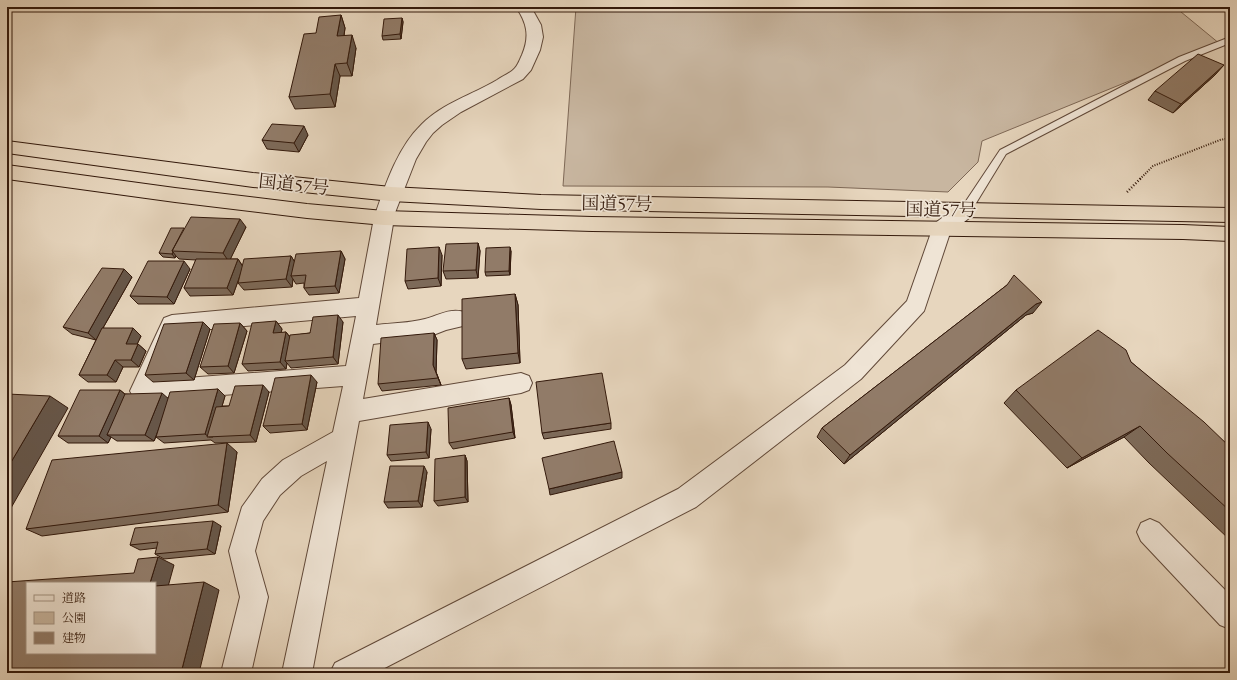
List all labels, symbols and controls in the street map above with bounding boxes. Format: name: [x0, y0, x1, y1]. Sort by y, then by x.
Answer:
street label: 国道57号: [257, 169, 331, 199]
street label: 国道57号: [581, 191, 653, 215]
street label: 国道57号: [905, 197, 977, 221]
legend: [26, 582, 156, 654]
text: 道路: [62, 590, 86, 606]
text: 公園: [62, 610, 86, 626]
text: 建物: [62, 630, 86, 646]

